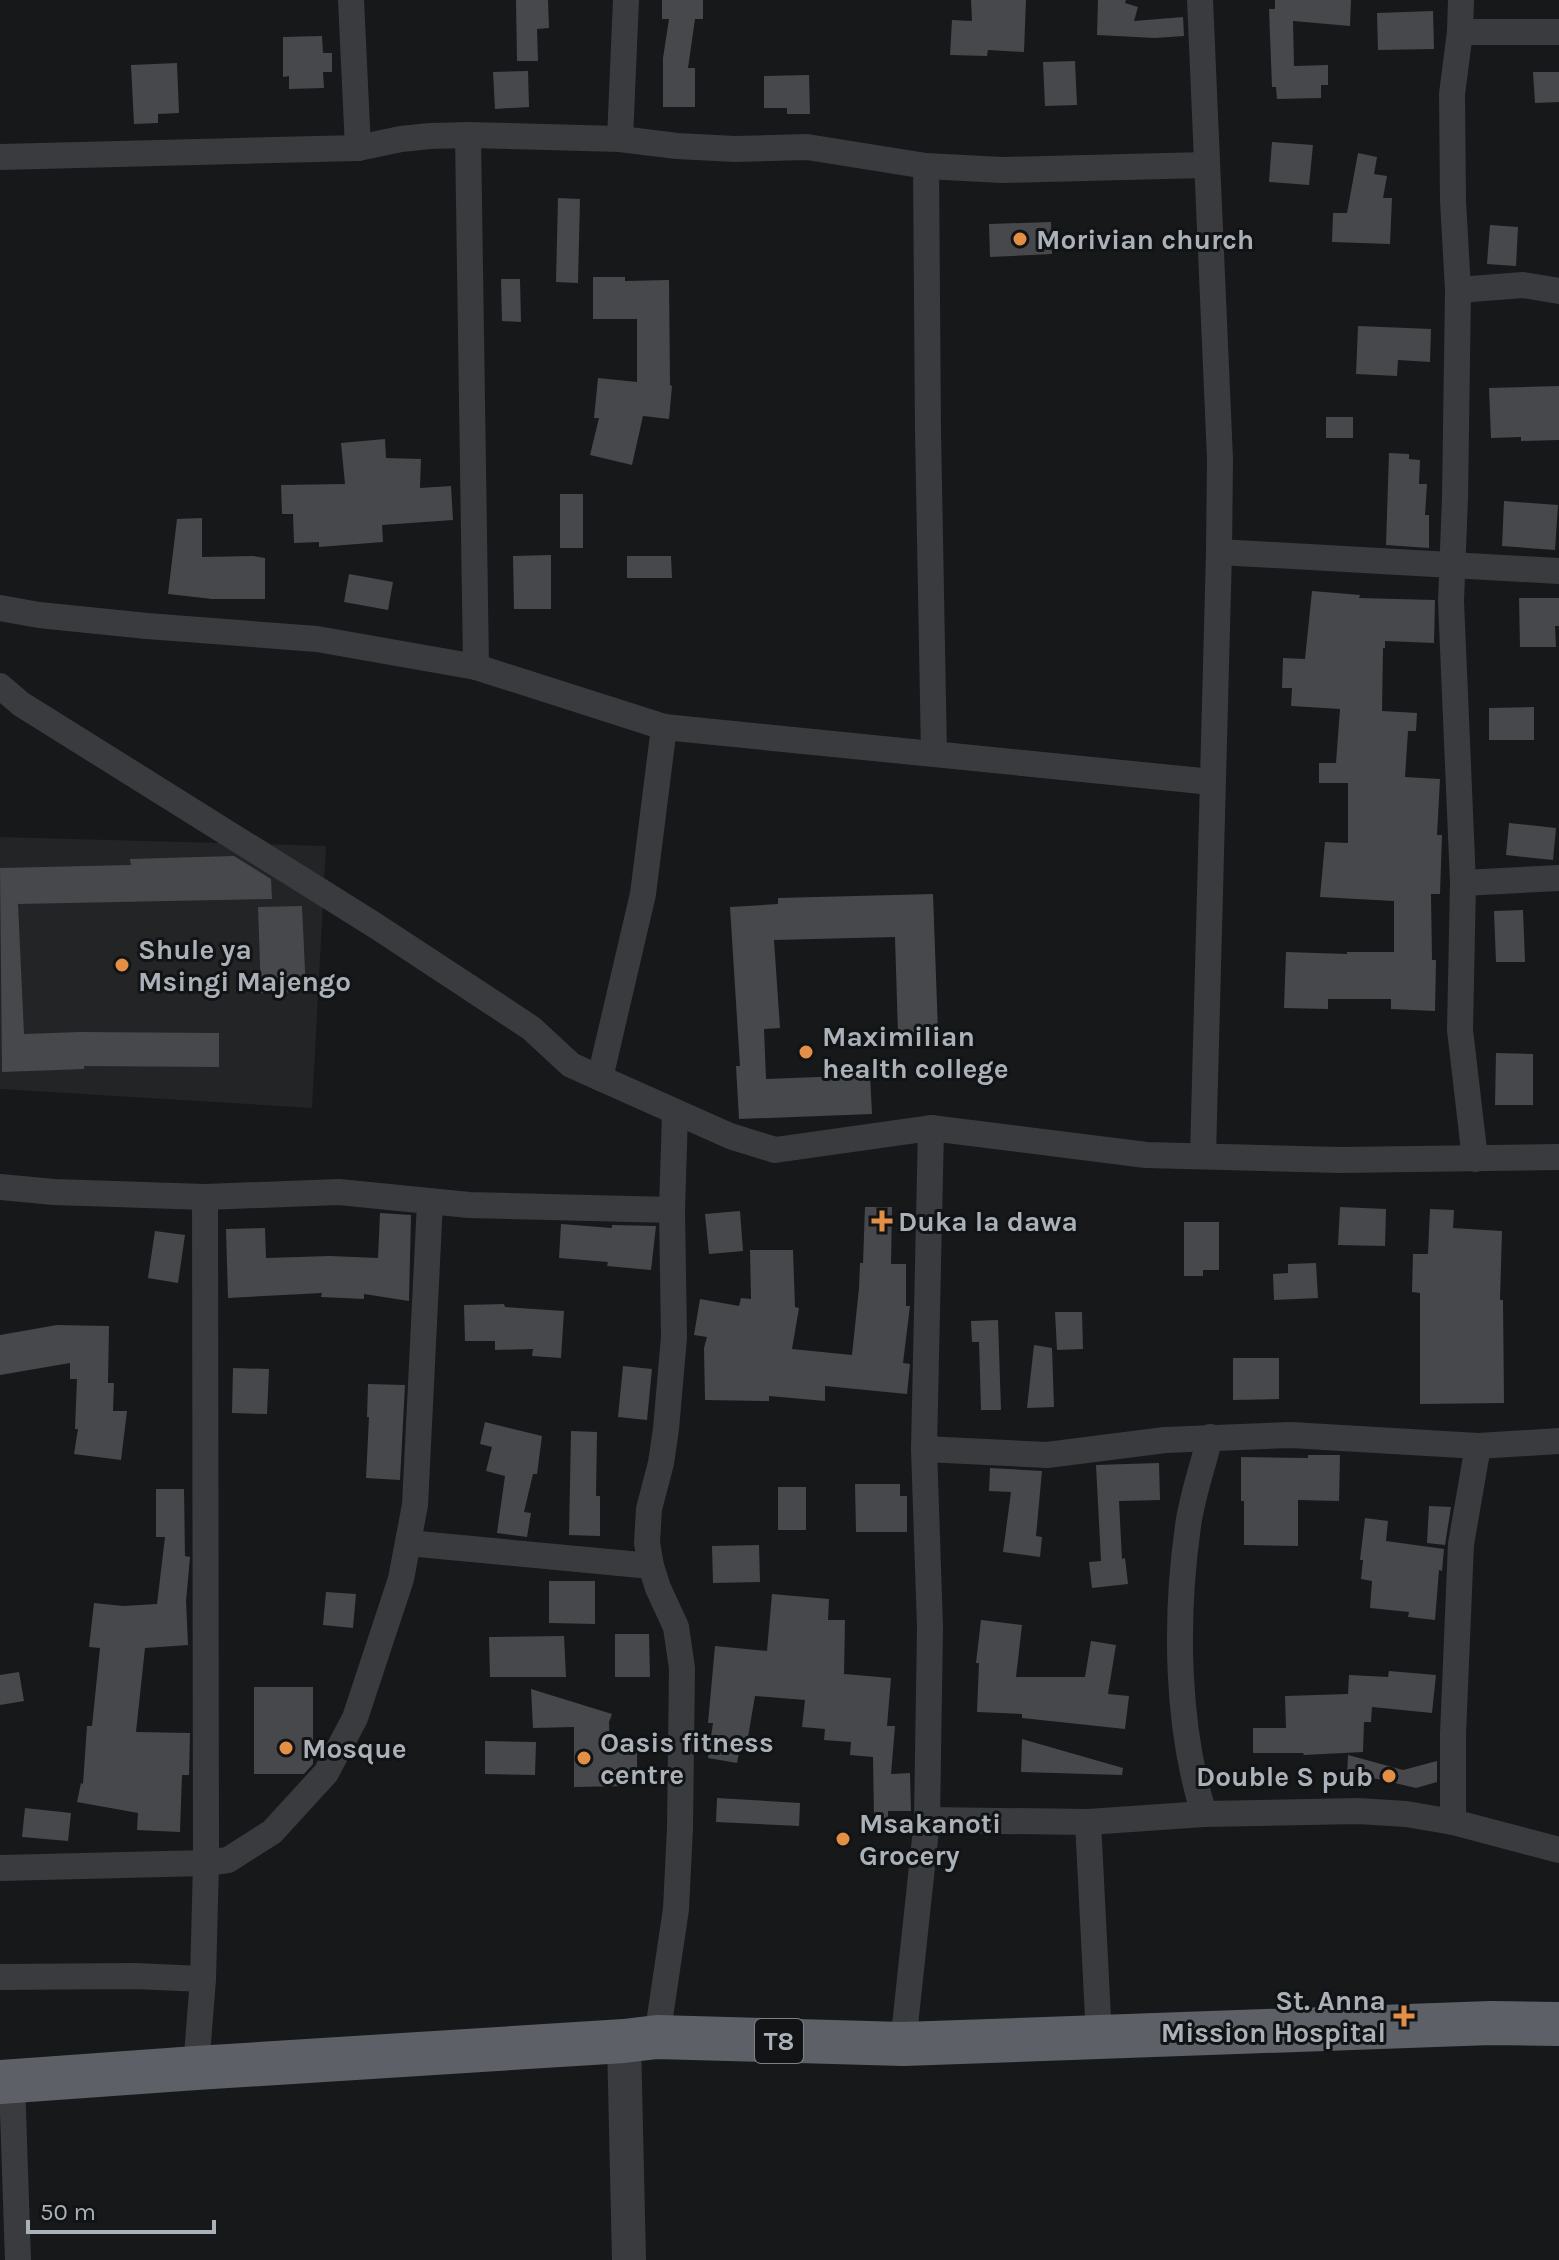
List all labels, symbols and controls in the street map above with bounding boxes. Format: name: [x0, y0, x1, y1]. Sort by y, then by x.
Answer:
place label: Morivian church: [1036, 223, 1254, 256]
marker: Morivian church: [1011, 230, 1029, 248]
place label: Shule ya Msingi Majengo: [138, 933, 351, 998]
marker: Shule ya Msingi Majengo: [113, 956, 131, 974]
place label: Maximilian health college: [822, 1020, 1008, 1085]
marker: Maximilian health college: [797, 1043, 815, 1061]
place label: Duka la dawa: [898, 1205, 1078, 1238]
marker: Duka la dawa: [873, 1212, 891, 1230]
place label: Oasis fitness centre: [600, 1726, 774, 1791]
place label: Mosque: [302, 1732, 407, 1765]
marker: Mosque: [277, 1739, 295, 1757]
marker: Oasis fitness centre: [575, 1749, 593, 1767]
place label: Double S pub: [1196, 1760, 1373, 1793]
marker: Double S pub: [1380, 1767, 1398, 1785]
place label: Msakanoti Grocery: [859, 1807, 1001, 1872]
marker: Msakanoti Grocery: [834, 1830, 852, 1848]
place label: St. Anna Mission Hospital: [1161, 1984, 1386, 2049]
marker: St. Anna Mission Hospital: [1393, 2005, 1415, 2027]
road number: T8: [755, 2019, 803, 2063]
scale bar: [28, 2184, 214, 2234]
text: 50 m: [40, 2198, 96, 2226]

